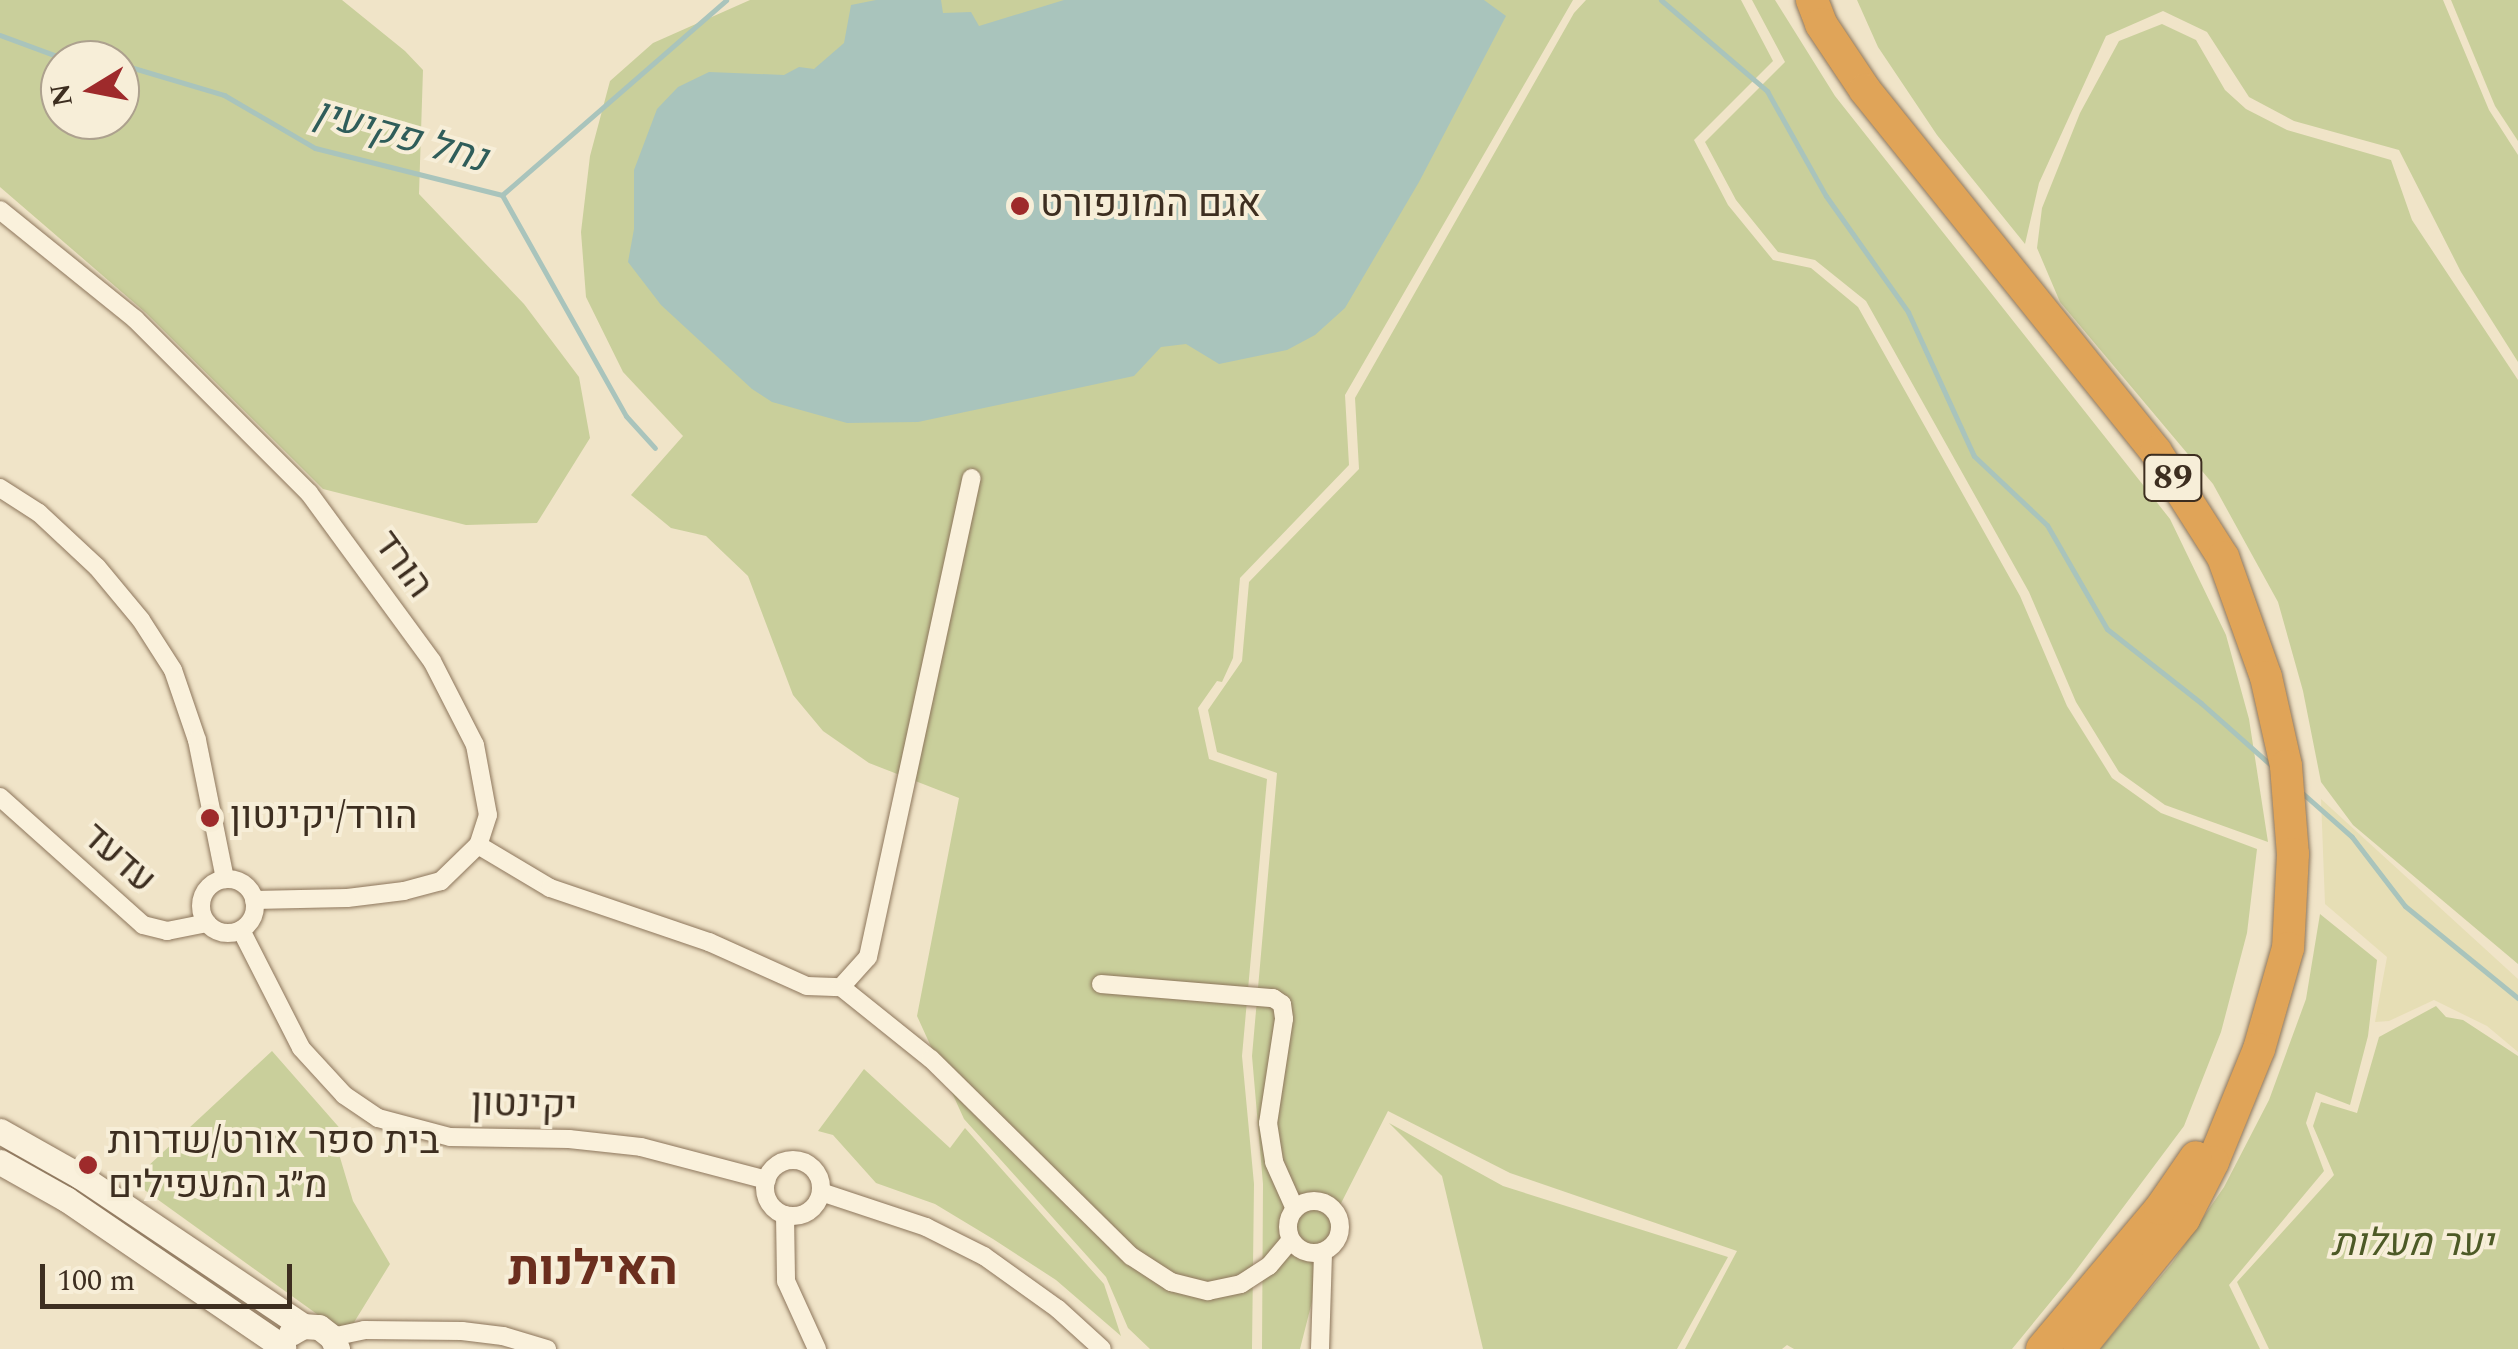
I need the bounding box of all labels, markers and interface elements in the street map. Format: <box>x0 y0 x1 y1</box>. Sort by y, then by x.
north arrow <box>40 40 140 140</box>
text: N <box>39 80 85 110</box>
water label: נחל פקיעין <box>308 89 492 185</box>
place label: אגם המונפורט <box>1040 183 1261 229</box>
marker: אגם המונפורט <box>1009 195 1031 217</box>
road number: 89 <box>2143 448 2203 508</box>
street label: הורד <box>362 522 442 608</box>
place label: הורד/יקינטון <box>230 795 417 841</box>
marker: הורד/יקינטון <box>199 807 221 829</box>
street label: עדעד <box>72 814 164 904</box>
street label: יקינטון <box>470 1081 578 1131</box>
place label: בית ספר אורט/שדרות מ״ג המעפילים <box>108 1120 440 1210</box>
marker: בית ספר אורט/שדרות מ״ג המעפילים <box>77 1154 99 1176</box>
park label: יער מעלות <box>2331 1222 2493 1268</box>
district label: האילנות <box>508 1241 678 1299</box>
scale bar <box>45 1244 298 1306</box>
text: 100 m <box>57 1258 135 1304</box>

